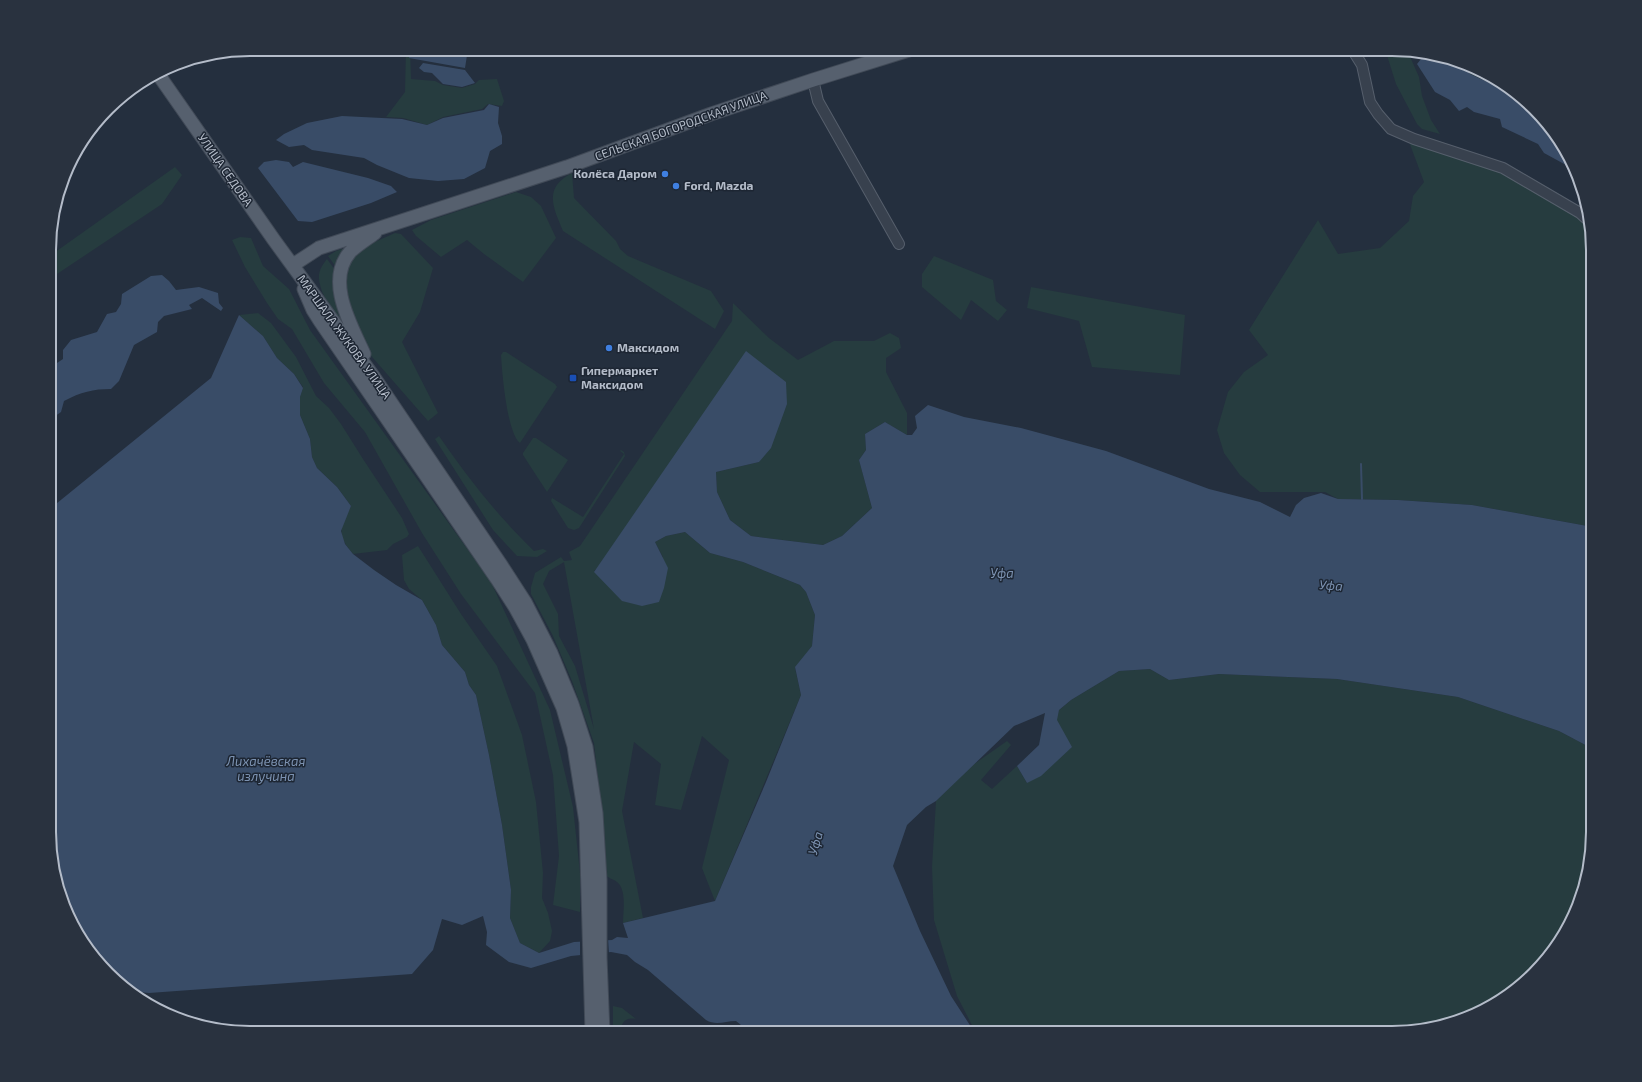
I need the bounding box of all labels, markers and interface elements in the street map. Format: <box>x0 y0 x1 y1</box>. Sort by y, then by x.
street label: СЕЛЬСКАЯ БОГОРОДСКАЯ УЛИЦА <box>593 87 769 163</box>
street label: УЛИЦА СЕДОВА <box>196 130 256 209</box>
place label: Колёса Даром <box>573 166 657 180</box>
marker: Колёса Даром <box>660 169 670 179</box>
place label: Ford, Mazda <box>684 178 754 192</box>
marker: Ford, Mazda <box>671 181 681 191</box>
street label: МАРШАЛА ЖУКОВА УЛИЦА <box>295 272 395 402</box>
place label: Максидом <box>617 340 679 354</box>
marker: Максидом <box>604 343 614 353</box>
place label: Гипермаркет Максидом <box>581 363 658 391</box>
marker: Гипермаркет Максидом <box>568 373 578 383</box>
water label: Уфа <box>990 565 1014 581</box>
water label: Уфа <box>1319 576 1343 594</box>
water label: Лихачёвская излучина <box>226 753 305 784</box>
water label: Уфа <box>804 829 826 857</box>

